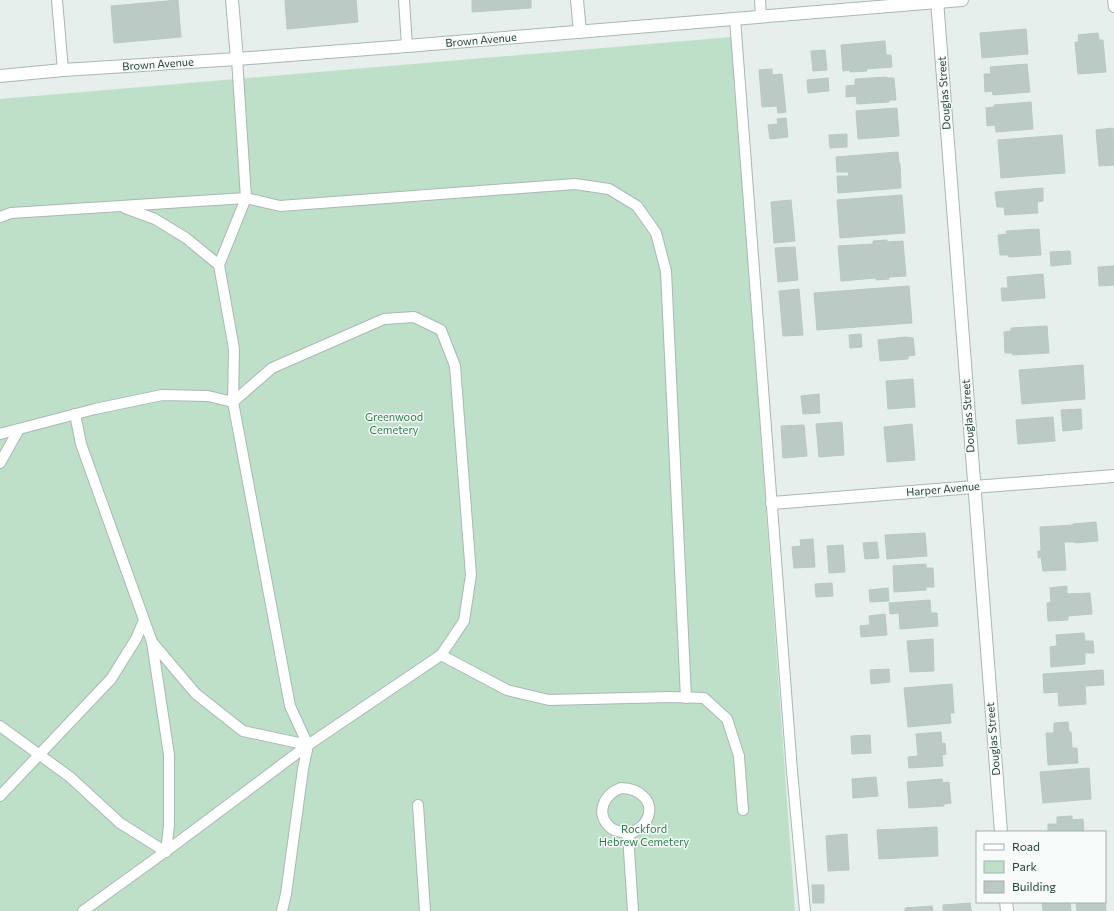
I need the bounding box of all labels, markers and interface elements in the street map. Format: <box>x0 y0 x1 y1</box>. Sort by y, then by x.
street label: Brown Avenue <box>445 30 517 49</box>
street label: Brown Avenue <box>122 55 194 72</box>
street label: Douglas Street <box>934 55 953 130</box>
street label: Douglas Street <box>958 378 977 453</box>
park label: Greenwood Cemetery <box>365 410 423 436</box>
street label: Harper Avenue <box>906 479 981 498</box>
street label: Douglas Street <box>983 701 1002 776</box>
park label: Rockford Hebrew Cemetery <box>599 822 689 848</box>
legend <box>976 831 1106 903</box>
text: Road <box>1012 839 1040 853</box>
text: Park <box>1012 859 1038 873</box>
text: Building <box>1012 879 1056 893</box>

